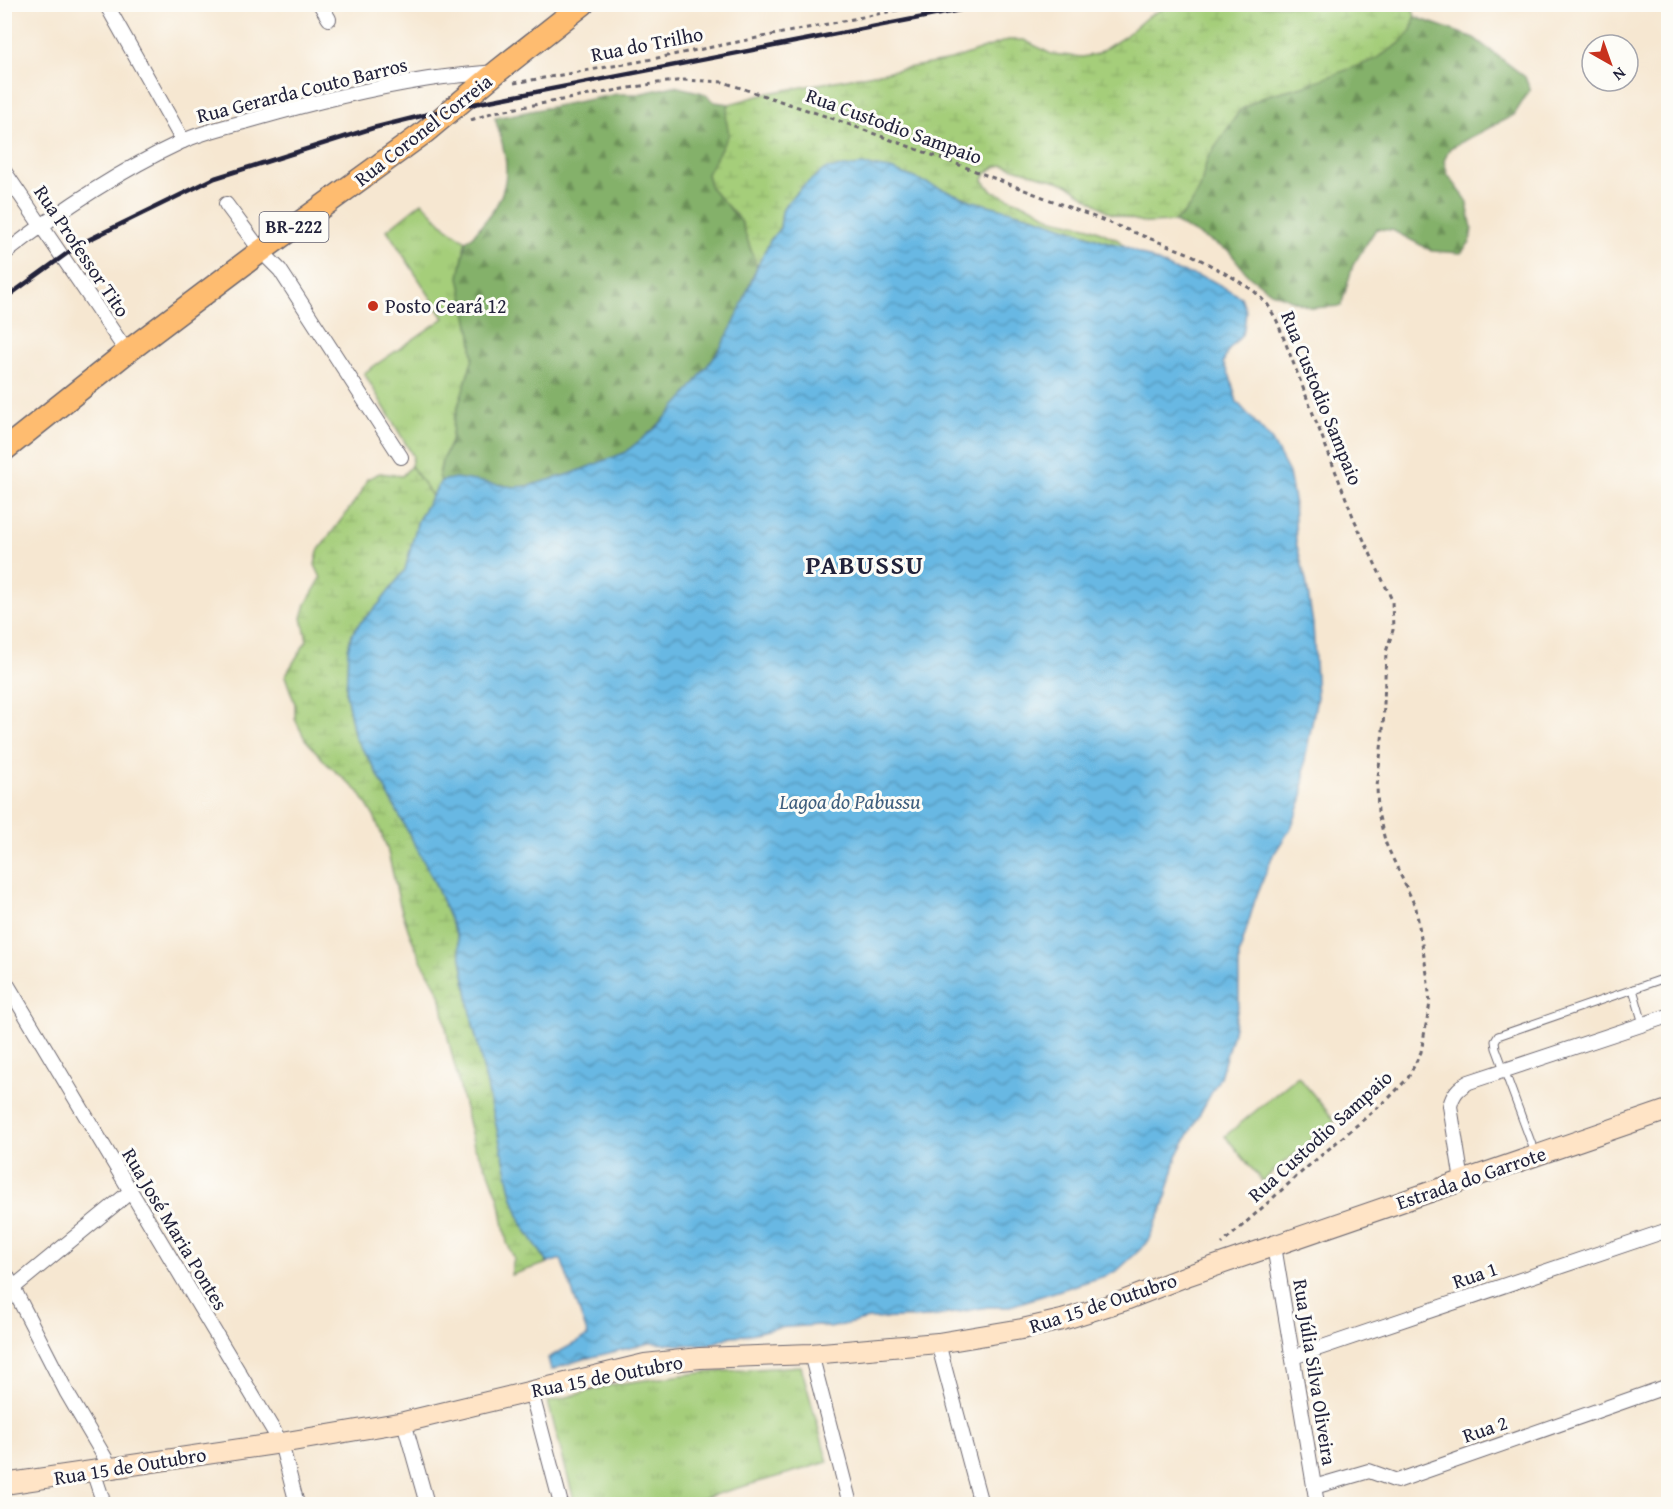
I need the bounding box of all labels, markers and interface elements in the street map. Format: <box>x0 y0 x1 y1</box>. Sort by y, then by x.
street label: Rua do Trilho <box>588 18 705 69</box>
north arrow <box>1580 33 1640 93</box>
street label: Rua Gerarda Couto Barros <box>194 49 410 130</box>
text: N <box>1608 62 1631 87</box>
street label: Rua Coronel Correia <box>348 66 498 193</box>
street label: Rua Custodio Sampaio <box>802 80 986 171</box>
street label: Rua Professor Tito <box>27 179 137 323</box>
road number: BR-222 <box>260 212 328 242</box>
place label: Posto Ceará 12 <box>385 291 507 320</box>
marker: Posto Ceará 12 <box>366 299 380 313</box>
street label: Rua Custodio Sampaio <box>1274 306 1371 489</box>
district label: PABUSSU <box>805 545 925 584</box>
water label: Lagoa do Pabussu <box>778 786 921 817</box>
street label: Rua Custodio Sampaio <box>1241 1063 1398 1209</box>
street label: Estrada do Garrote <box>1392 1138 1550 1217</box>
street label: Rua José Maria Pontes <box>115 1142 235 1315</box>
street label: Rua 1 <box>1448 1253 1501 1296</box>
street label: Rua 15 de Outubro <box>1025 1265 1180 1340</box>
street label: Rua Júlia Silva Oliveira <box>1286 1277 1345 1468</box>
street label: Rua 15 de Outubro <box>529 1347 685 1404</box>
street label: Rua 2 <box>1458 1407 1511 1450</box>
street label: Rua 15 de Outubro <box>52 1439 208 1492</box>

